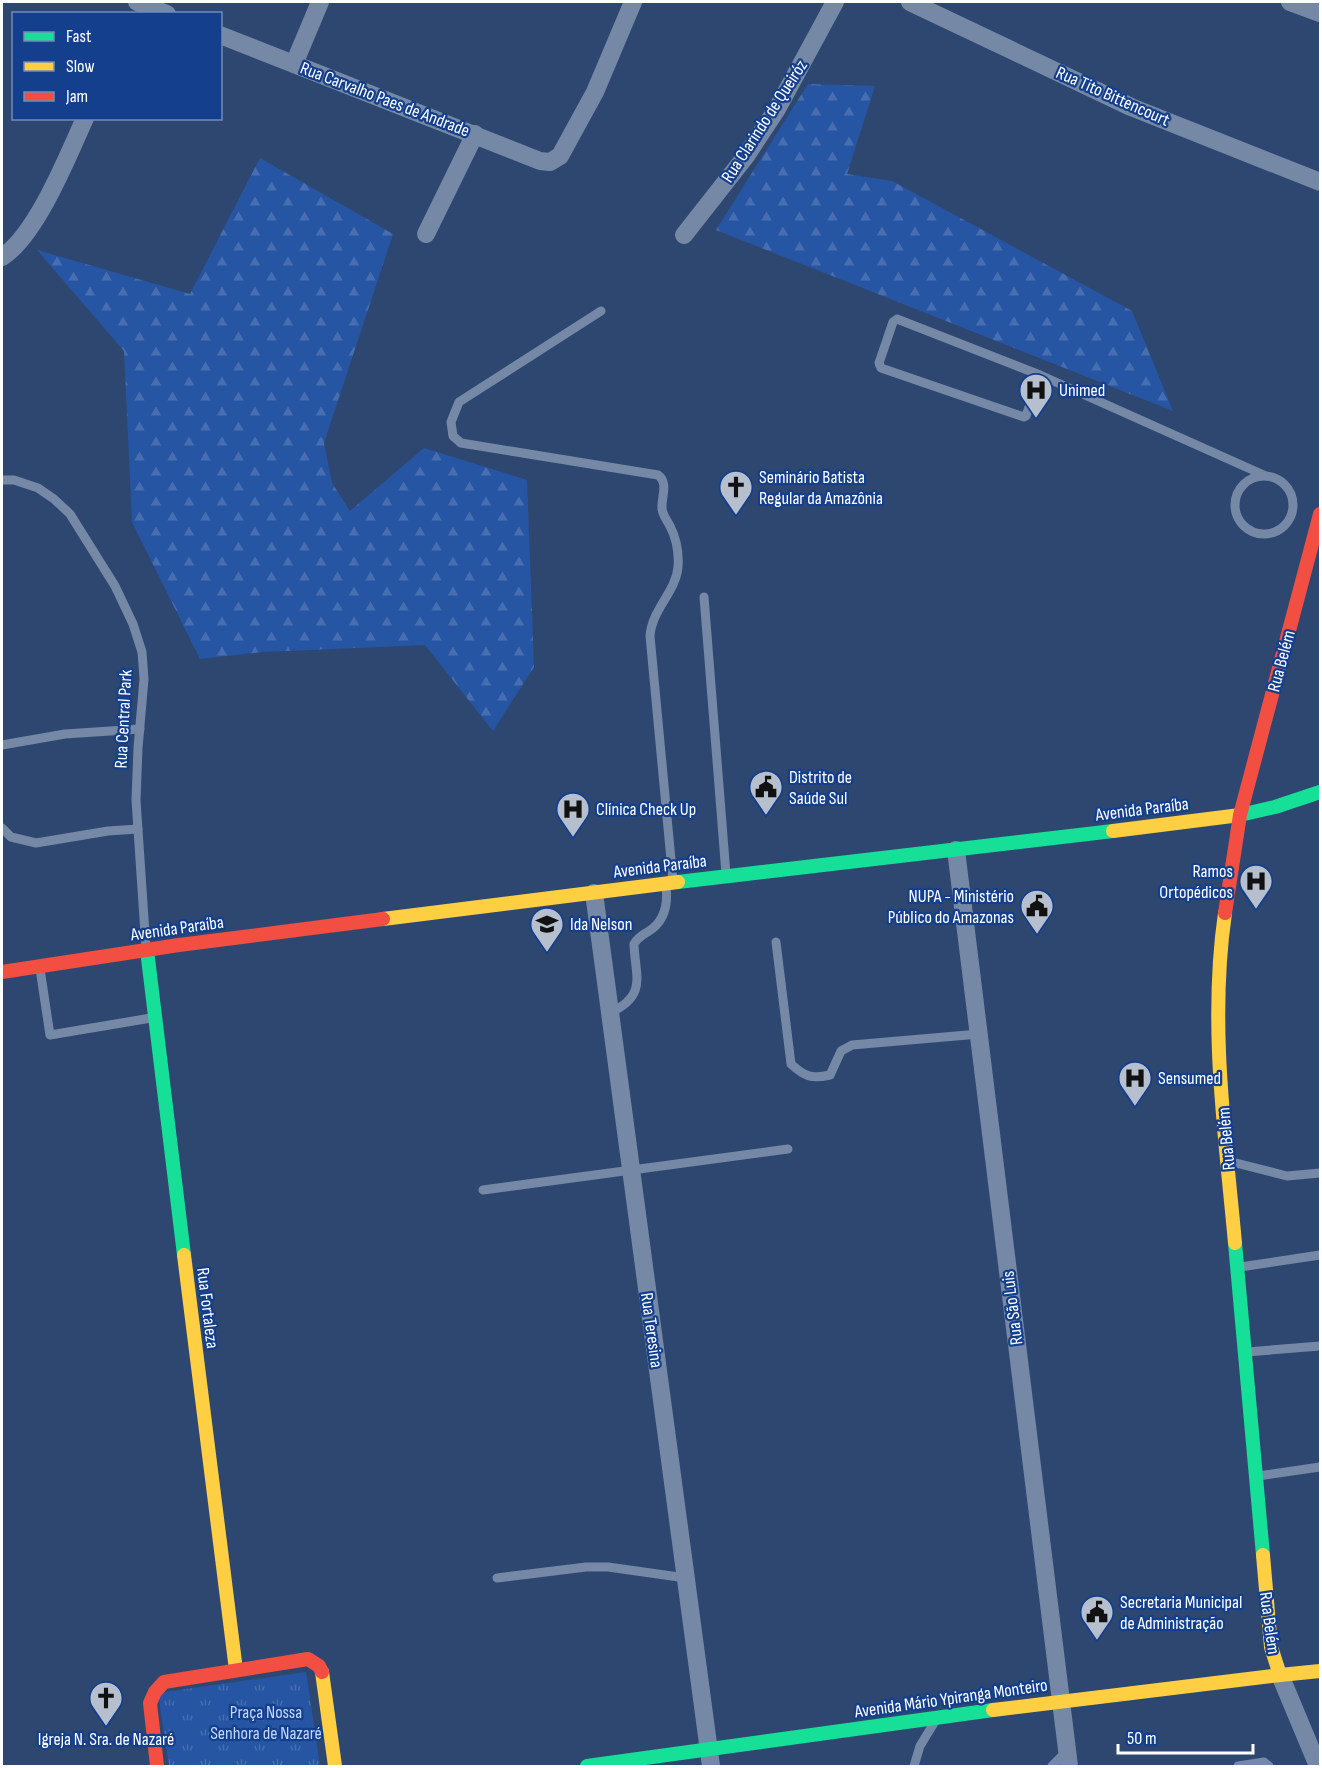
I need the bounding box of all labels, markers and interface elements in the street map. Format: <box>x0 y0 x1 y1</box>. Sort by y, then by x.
legend <box>12 12 222 120</box>
text: Fast <box>66 26 92 47</box>
text: Slow <box>66 56 95 77</box>
street label: Rua Clarindo de Queiróz <box>717 56 812 187</box>
street label: Rua Carvalho Paes de Andrade <box>297 57 472 141</box>
street label: Rua Tito Bittencourt <box>1053 62 1173 131</box>
text: Jam <box>65 86 88 107</box>
hospital icon: Unimed <box>1018 372 1054 419</box>
place label: Unimed <box>1059 380 1105 401</box>
place label: Seminário Batista Regular da Amazônia <box>759 467 883 509</box>
church icon: Seminário Batista Regular da Amazônia <box>718 469 754 516</box>
street label: Rua Belém <box>1263 628 1300 694</box>
street label: Rua Central Park <box>110 669 137 769</box>
place label: Distrito de Saúde Sul <box>789 767 852 809</box>
public building icon: Distrito de Saúde Sul <box>748 769 784 816</box>
hospital icon: Clínica Check Up <box>555 791 591 838</box>
street label: Avenida Paraíba <box>1093 793 1190 826</box>
place label: Clínica Check Up <box>596 799 696 820</box>
street label: Avenida Paraíba <box>611 850 708 883</box>
place label: Ramos Ortopédicos <box>1159 861 1233 903</box>
hospital icon: Ramos Ortopédicos <box>1238 863 1274 910</box>
place label: NUPA - Ministério Público do Amazonas <box>888 886 1014 928</box>
public building icon: NUPA - Ministério Público do Amazonas <box>1019 888 1055 935</box>
school or university icon: Ida Nelson <box>529 906 565 953</box>
street label: Avenida Paraíba <box>128 912 225 946</box>
place label: Ida Nelson <box>570 914 632 935</box>
hospital icon: Sensumed <box>1117 1060 1153 1107</box>
place label: Sensumed <box>1158 1068 1221 1089</box>
street label: Rua Belém <box>1213 1107 1240 1171</box>
street label: Rua Fortaleza <box>192 1266 223 1350</box>
street label: Rua São Luis <box>998 1270 1027 1346</box>
street label: Rua Teresina <box>636 1291 667 1369</box>
street label: Rua Belém <box>1255 1590 1284 1656</box>
place label: Secretaria Municipal de Administração <box>1120 1592 1242 1634</box>
public building icon: Secretaria Municipal de Administração <box>1079 1594 1115 1641</box>
street label: Avenida Mário Ypiranga Monteiro <box>852 1675 1049 1723</box>
church icon: Igreja N. Sra. de Nazaré <box>88 1680 124 1727</box>
park label: Praça Nossa Senhora de Nazaré <box>210 1702 322 1744</box>
scale bar <box>1118 1717 1253 1755</box>
text: 50 m <box>1127 1728 1157 1749</box>
place label: Igreja N. Sra. de Nazaré <box>38 1729 174 1750</box>

